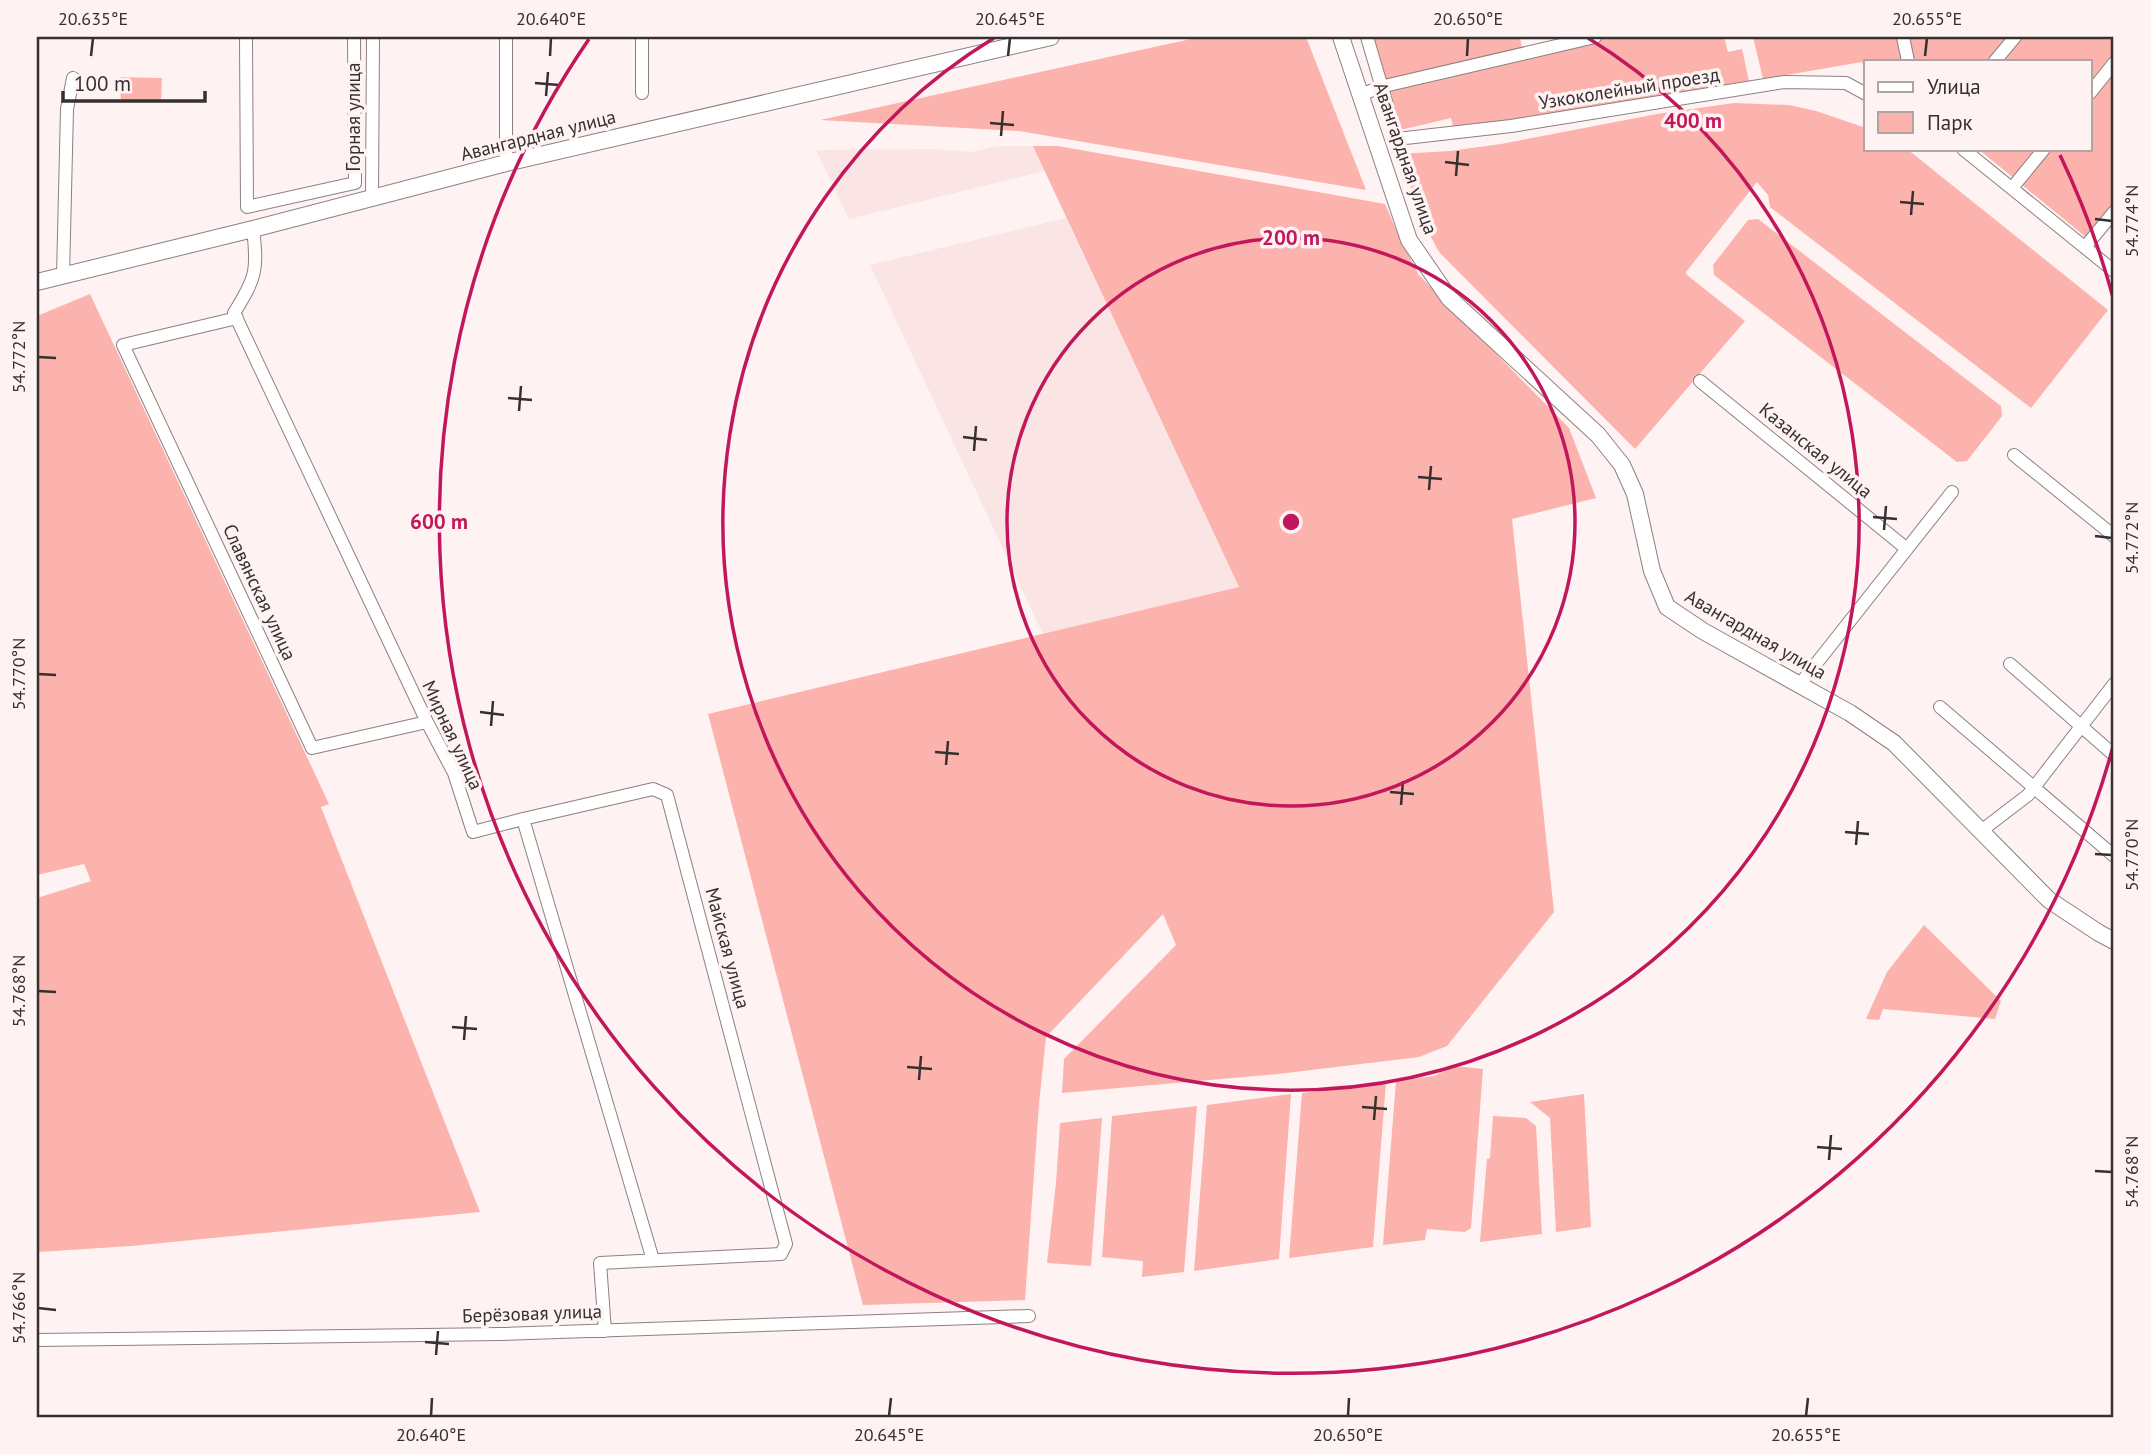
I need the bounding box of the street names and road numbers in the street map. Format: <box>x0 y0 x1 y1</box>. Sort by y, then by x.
street label: Узкоколейный проезд <box>1537 62 1721 114</box>
street label: Горная улица <box>341 63 365 171</box>
street label: Авангардная улица <box>1369 79 1443 237</box>
street label: Авангардная улица <box>458 104 618 166</box>
street label: Казанская улица <box>1755 397 1877 503</box>
street label: Славянская улица <box>218 520 302 664</box>
street label: Авангардная улица <box>1681 584 1831 684</box>
street label: Мирная улица <box>417 677 489 793</box>
street label: Майская улица <box>700 885 756 1011</box>
street label: Берёзовая улица <box>462 1299 602 1327</box>

